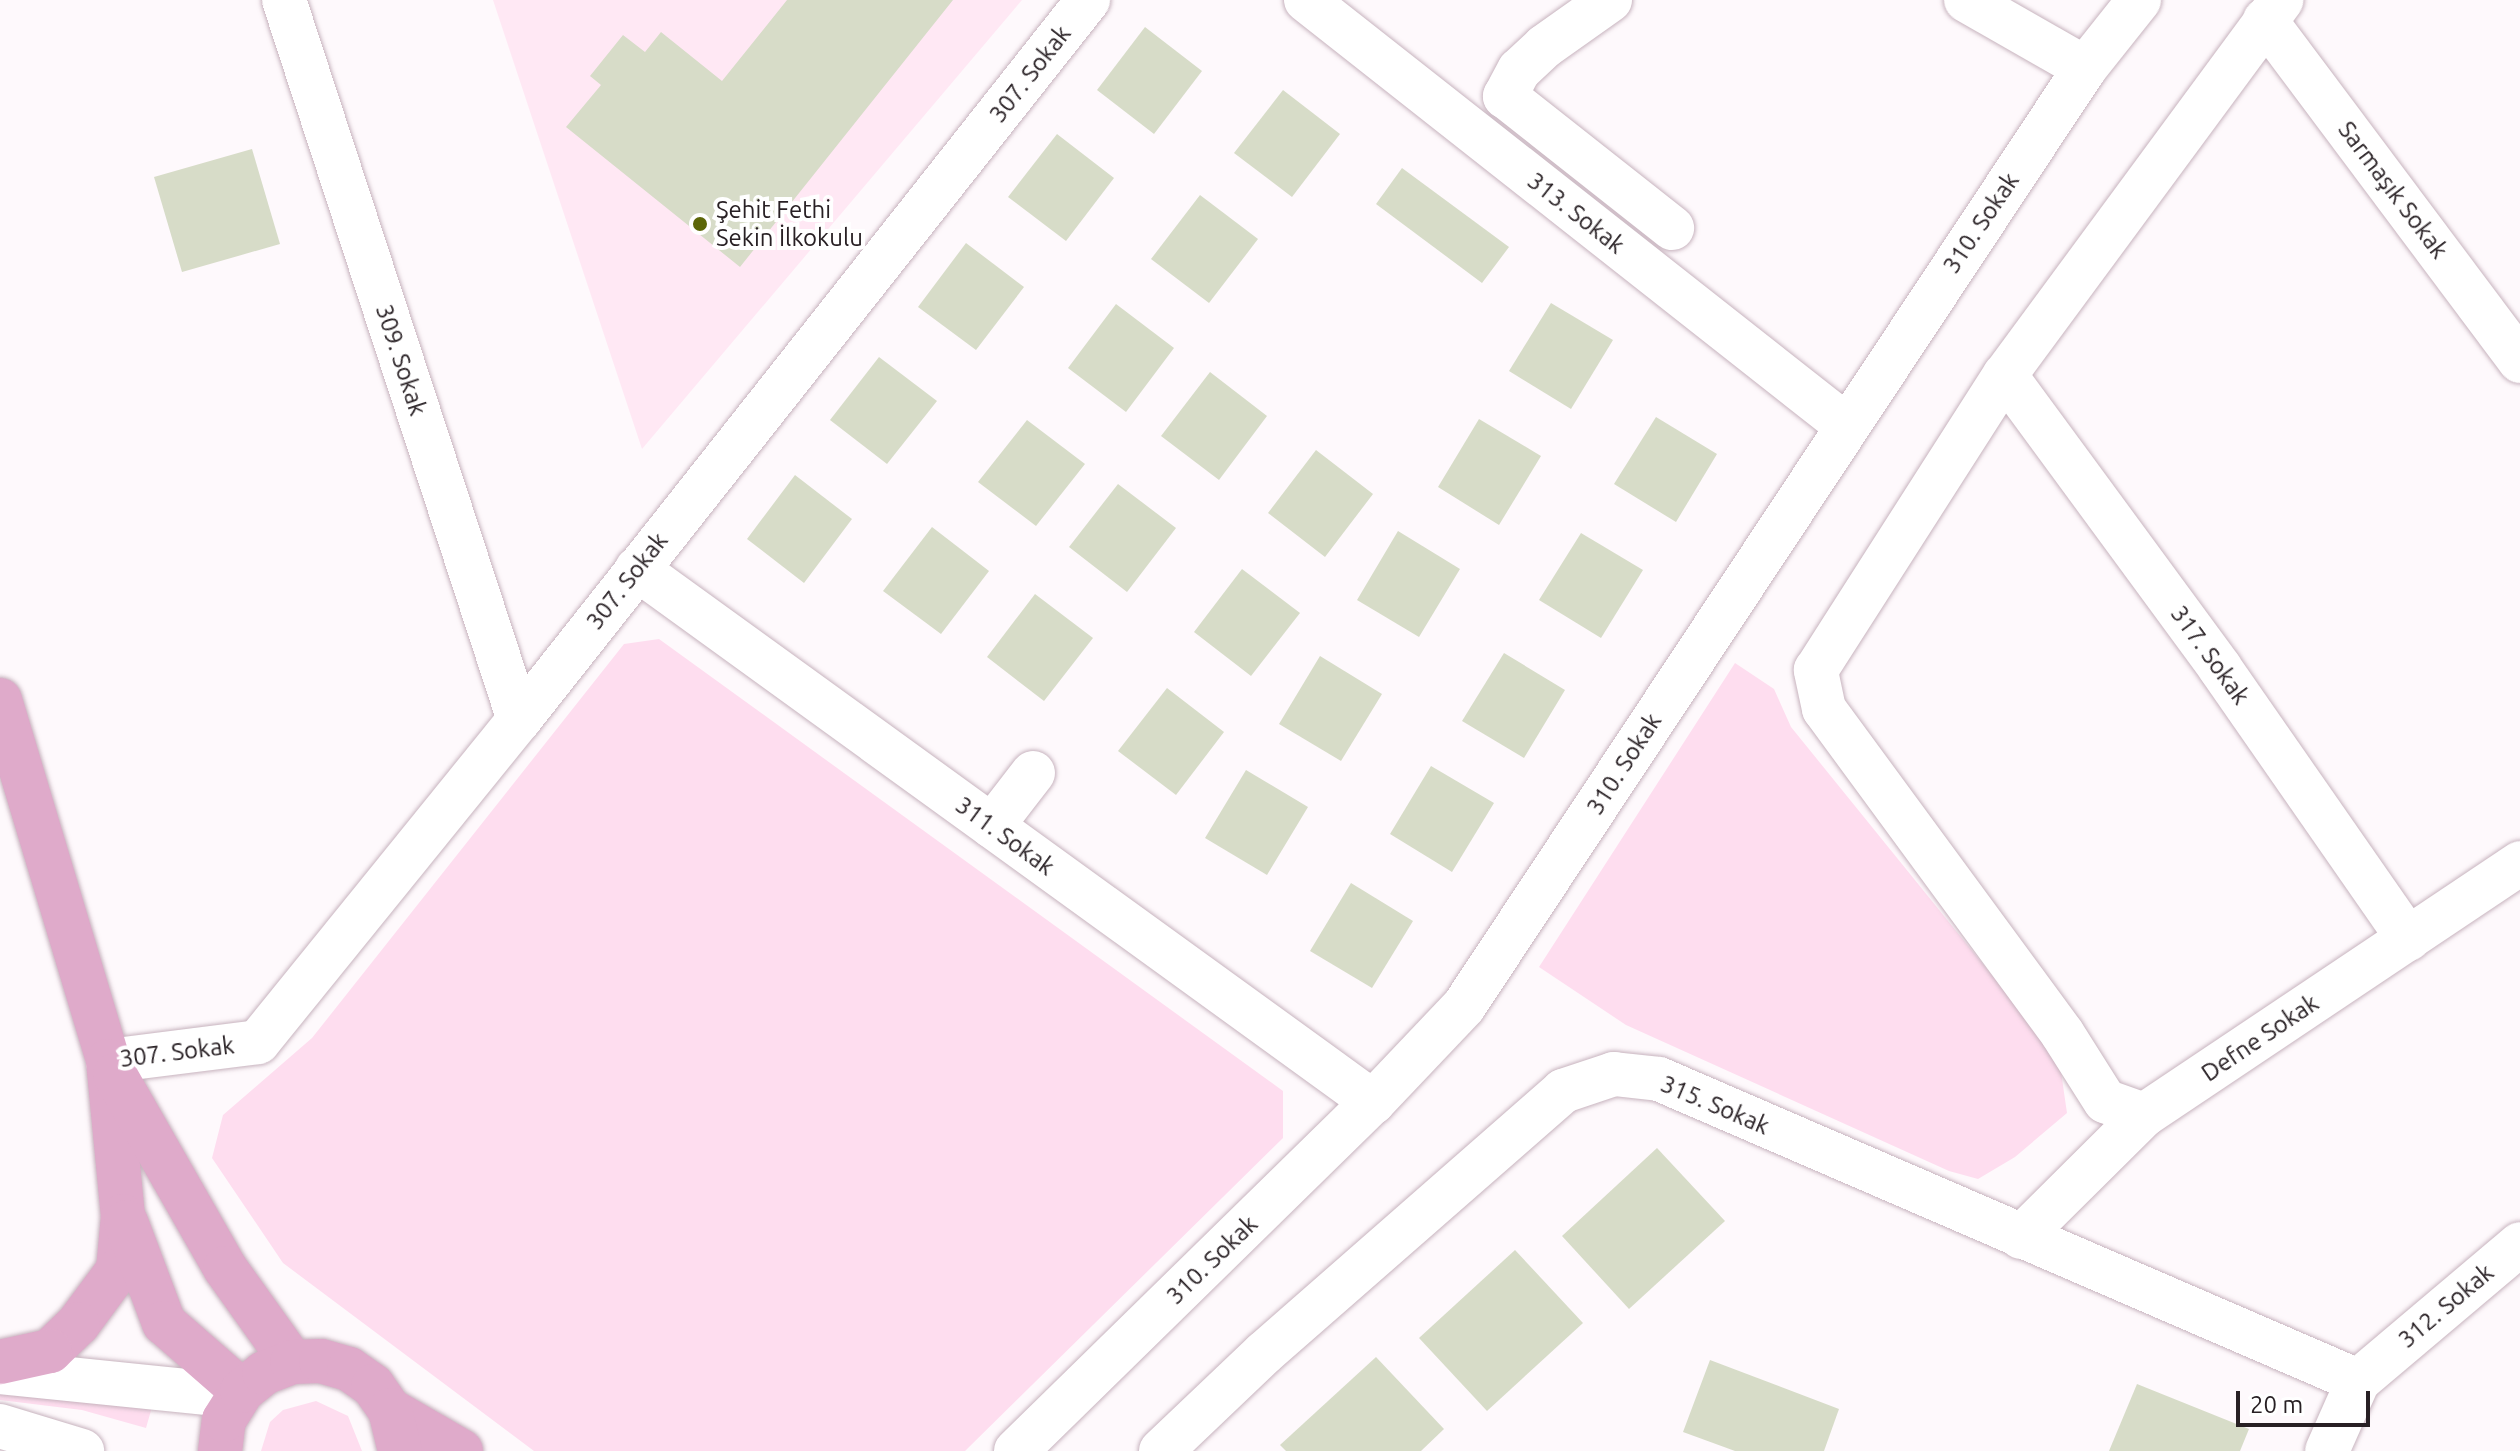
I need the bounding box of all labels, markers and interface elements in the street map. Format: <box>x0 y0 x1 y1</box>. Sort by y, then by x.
street label: 307. Sokak <box>983 20 1077 128</box>
street label: Sarmaşık Sokak <box>2332 116 2454 264</box>
street label: 313. Sokak <box>1522 166 1630 260</box>
street label: 310. Sokak <box>1937 167 2025 279</box>
place label: Şehit Fethi Sekin İlkokulu <box>716 196 863 252</box>
marker: Şehit Fethi Sekin İlkokulu <box>691 215 709 233</box>
street label: 309. Sokak <box>370 301 432 419</box>
street label: 307. Sokak <box>580 527 674 635</box>
street label: 317. Sokak <box>2165 600 2255 710</box>
street label: 310. Sokak <box>1581 708 1667 820</box>
street label: 311. Sokak <box>950 791 1060 881</box>
street label: Defne Sokak <box>2196 988 2324 1088</box>
street label: 307. Sokak <box>118 1031 236 1073</box>
street label: 315. Sokak <box>1656 1069 1774 1141</box>
street label: 310. Sokak <box>1161 1210 1263 1310</box>
street label: 312. Sokak <box>2393 1258 2499 1354</box>
scale bar <box>2240 1375 2374 1425</box>
text: 20 m <box>2250 1391 2303 1418</box>

